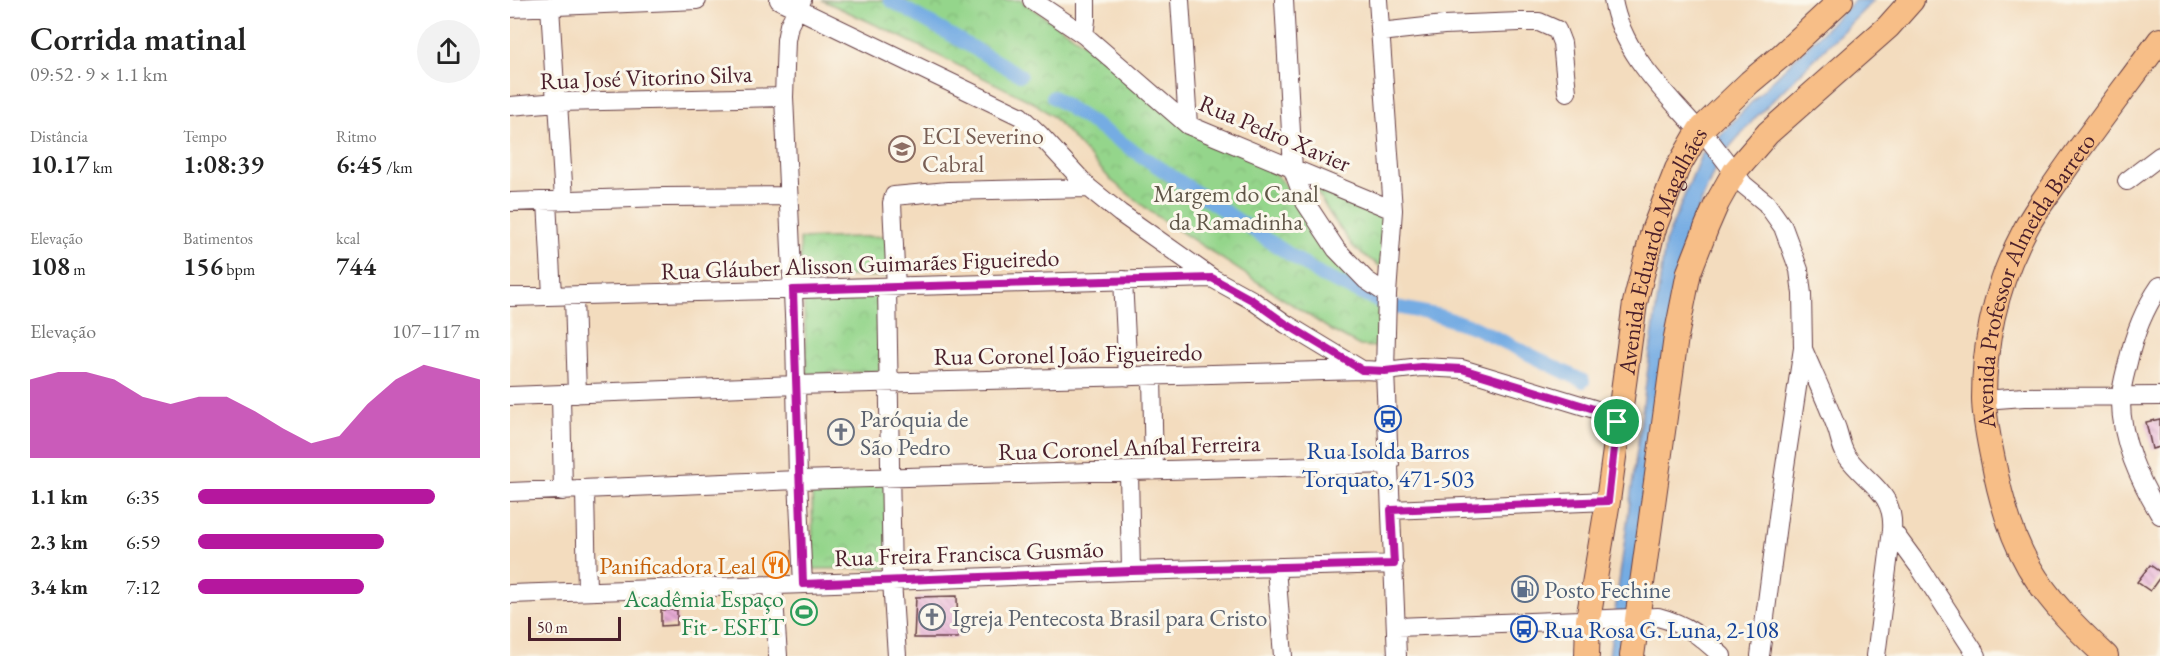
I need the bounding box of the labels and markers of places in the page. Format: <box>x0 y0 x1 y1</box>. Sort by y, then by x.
place label: ECI Severino Cabral <box>922 120 1044 179</box>
school or university icon: ECI Severino Cabral <box>887 134 917 164</box>
pin <box>1591 396 1642 447</box>
place label: Paróquia de São Pedro <box>860 403 968 462</box>
bus stop icon: Rua Isolda Barros Torquato, 471-503 <box>1373 404 1403 434</box>
church icon: Paróquia de São Pedro <box>826 417 856 447</box>
place label: Rua Isolda Barros Torquato, 471-503 <box>1301 435 1475 494</box>
place label: Panificadora Leal <box>599 550 756 581</box>
restaurant icon: Panificadora Leal <box>761 550 791 580</box>
fuel station icon: Posto Fechine <box>1510 574 1540 604</box>
place label: Posto Fechine <box>1544 574 1671 605</box>
place label: Acadêmia Espaço Fit - ESFIT <box>623 583 785 642</box>
sports icon: Acadêmia Espaço Fit - ESFIT <box>789 597 819 627</box>
church icon: Igreja Pentecosta Brasil para Cristo <box>917 602 947 632</box>
place label: Igreja Pentecosta Brasil para Cristo <box>952 602 1267 633</box>
bus stop icon: Rua Rosa G. Luna, 2-108 <box>1509 614 1539 644</box>
place label: Rua Rosa G. Luna, 2-108 <box>1544 614 1779 645</box>

